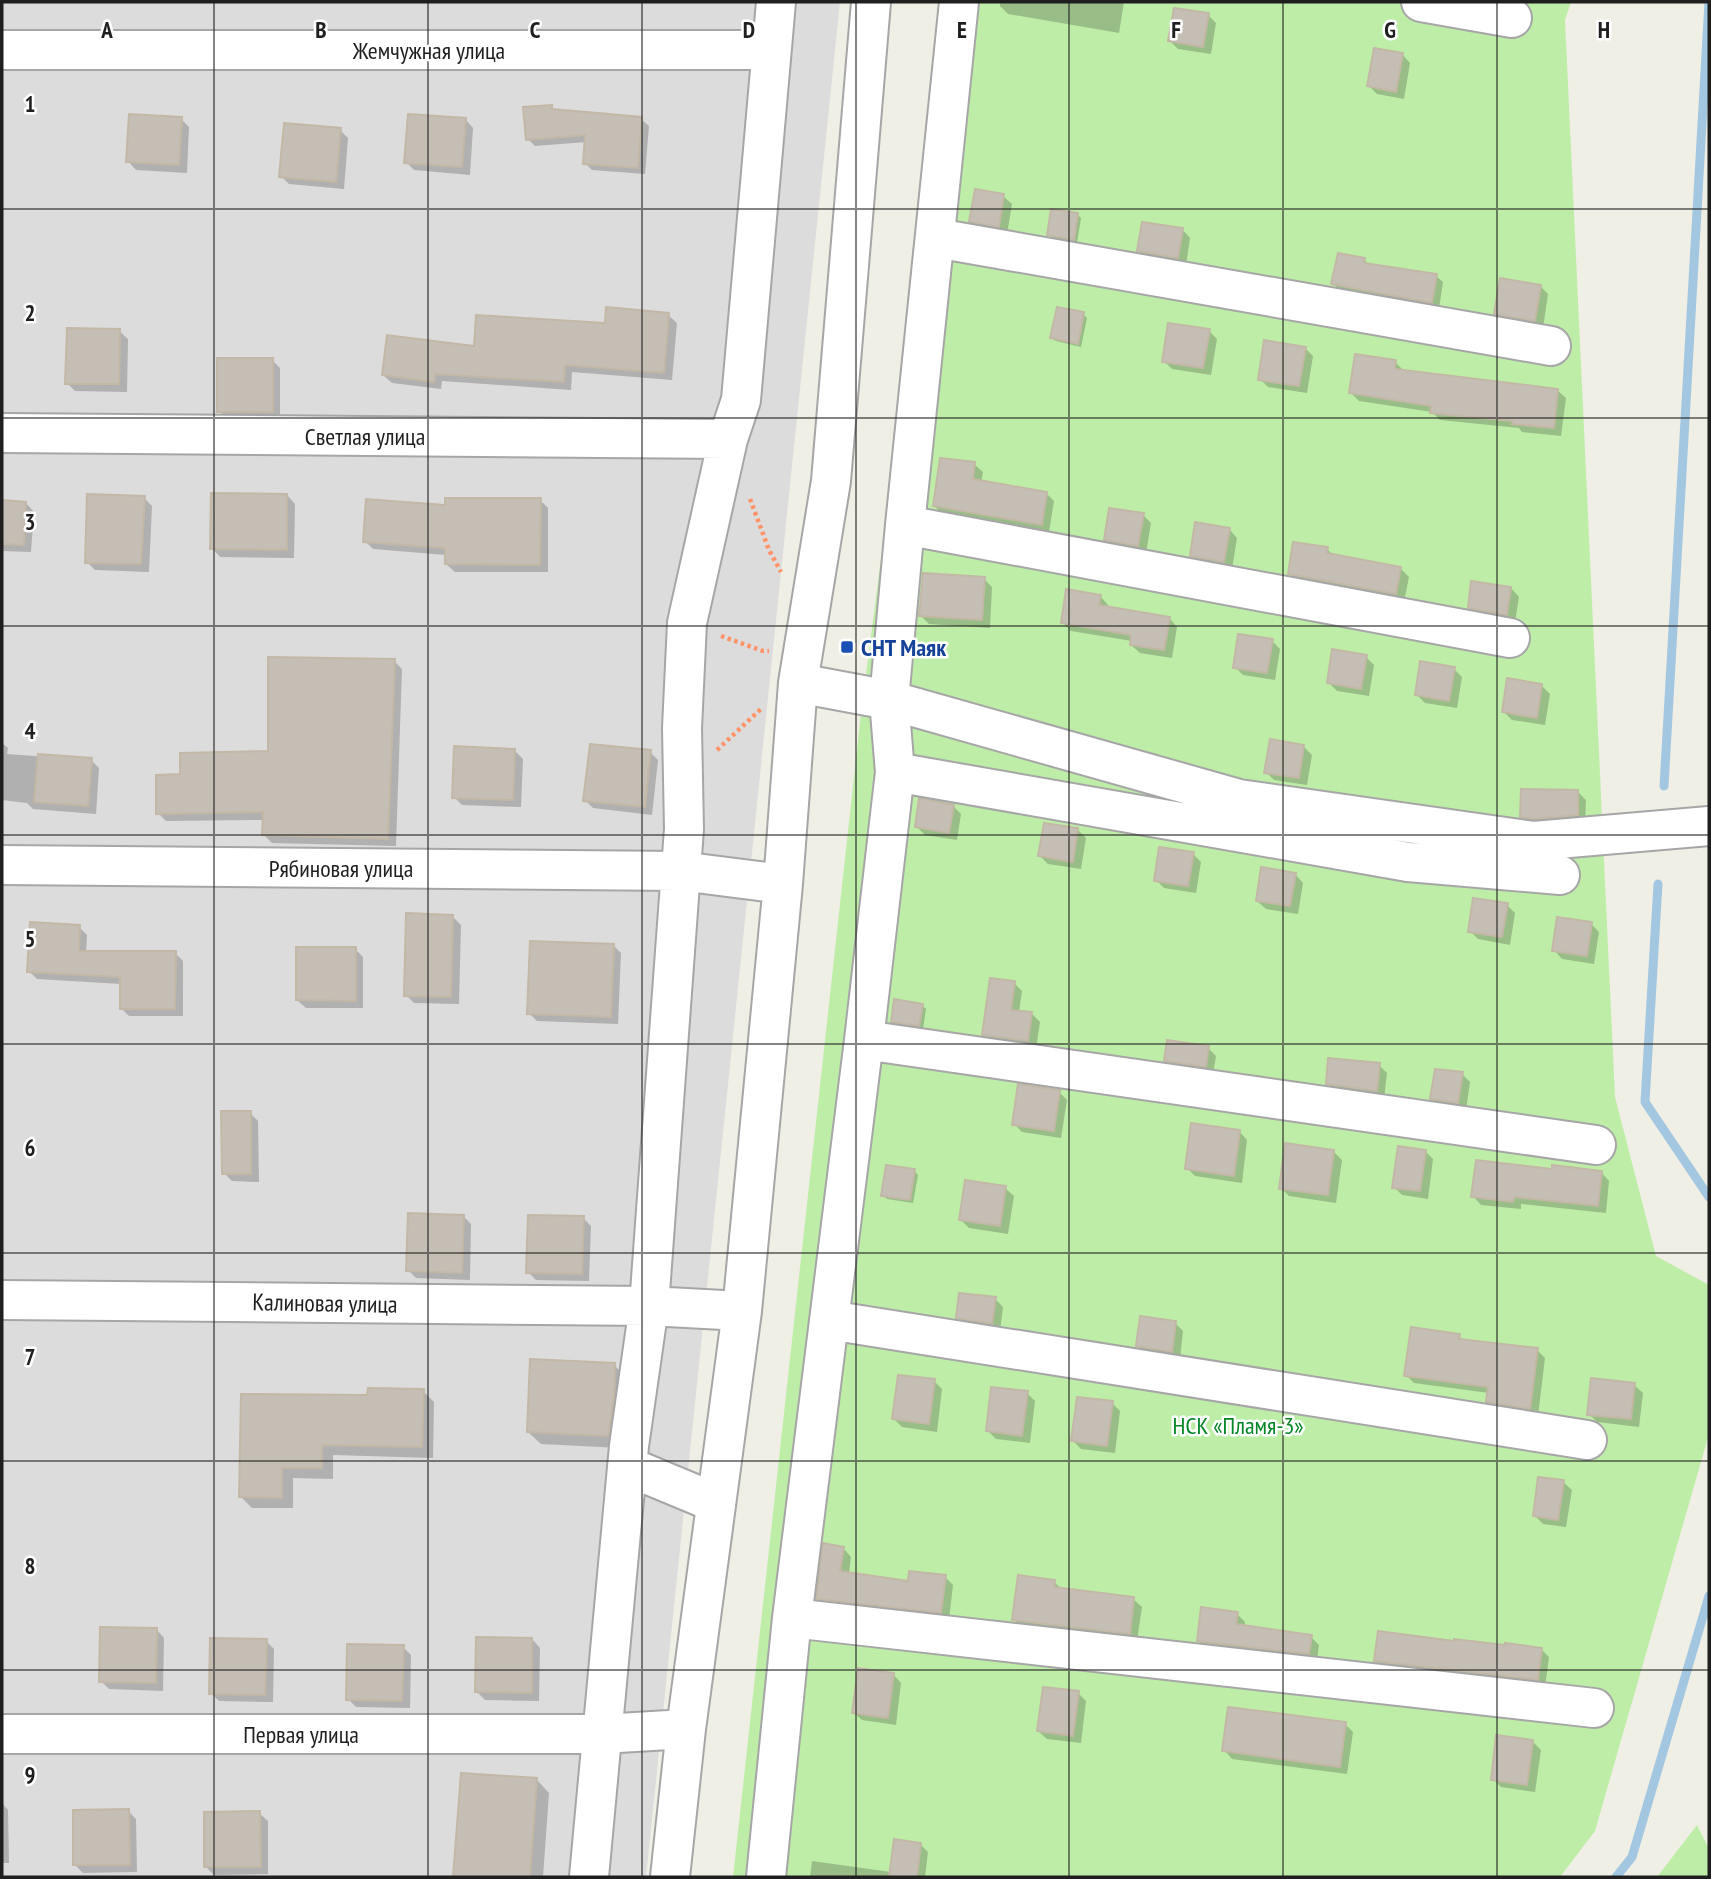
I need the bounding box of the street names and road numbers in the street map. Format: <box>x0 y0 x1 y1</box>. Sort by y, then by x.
street label: Жемчужная улица <box>352 35 505 66</box>
street label: Светлая улица <box>305 421 425 452</box>
street label: Рябиновая улица <box>269 853 413 884</box>
street label: Калиновая улица <box>252 1286 398 1320</box>
street label: Первая улица <box>243 1719 359 1750</box>

